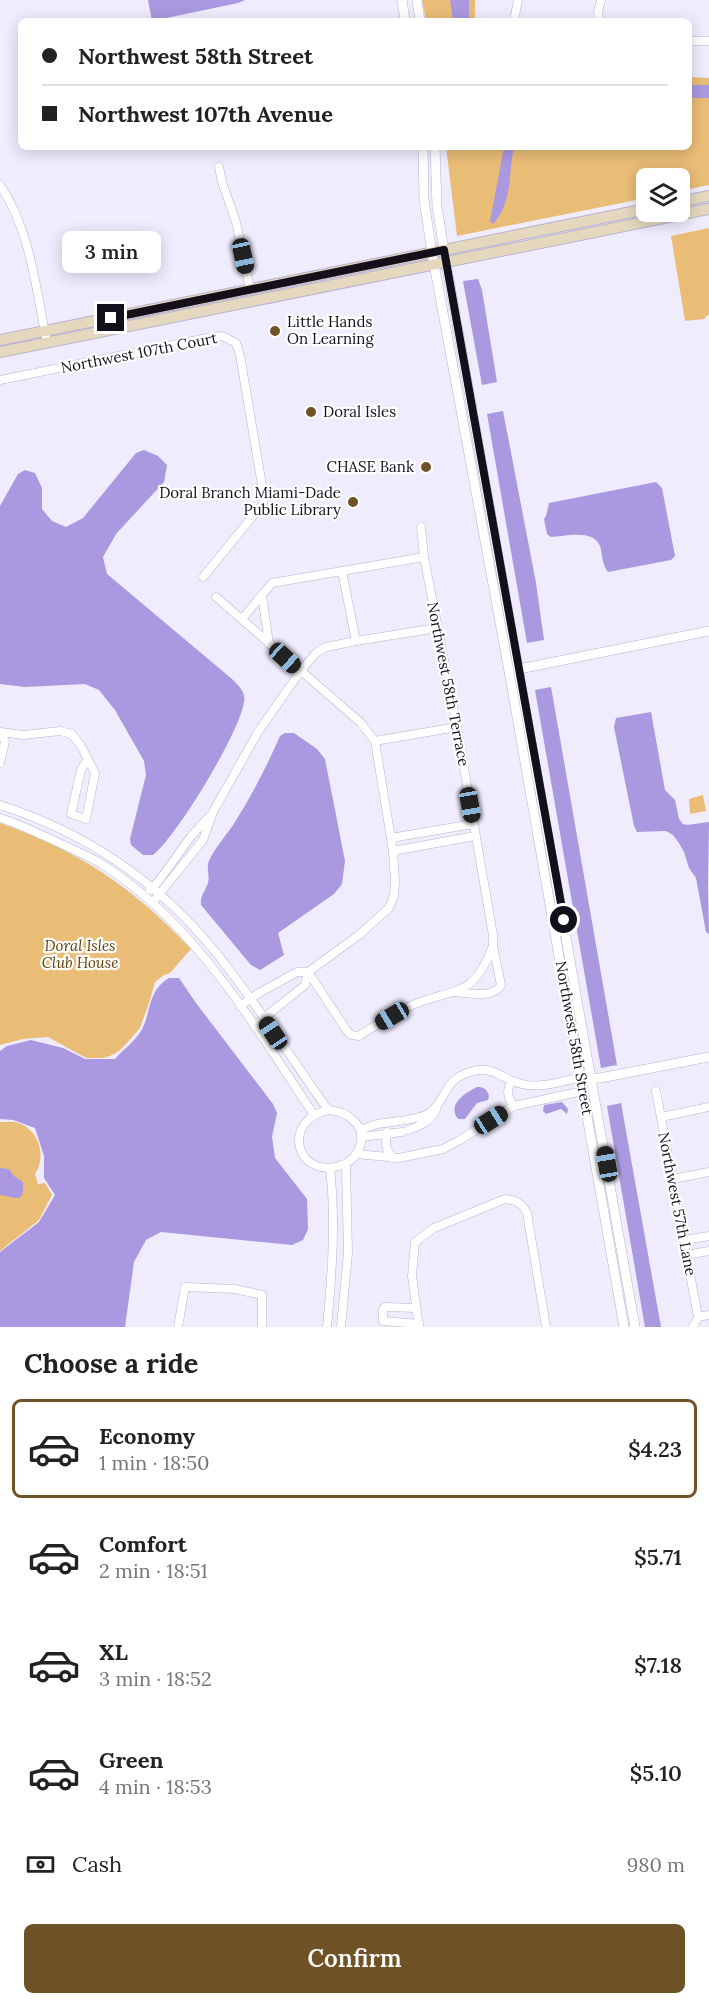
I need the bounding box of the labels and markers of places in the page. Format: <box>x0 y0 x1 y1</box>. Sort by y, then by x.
place label: Little Hands On Learning <box>287 312 374 348</box>
marker: Little Hands On Learning <box>268 324 282 338</box>
place label: Doral Isles <box>323 402 396 421</box>
marker: Doral Isles <box>304 405 318 419</box>
place label: CHASE Bank <box>326 457 414 476</box>
marker: CHASE Bank <box>419 460 433 474</box>
place label: Doral Branch Miami-Dade Public Library <box>159 483 341 519</box>
marker: Doral Branch Miami-Dade Public Library <box>346 495 360 509</box>

